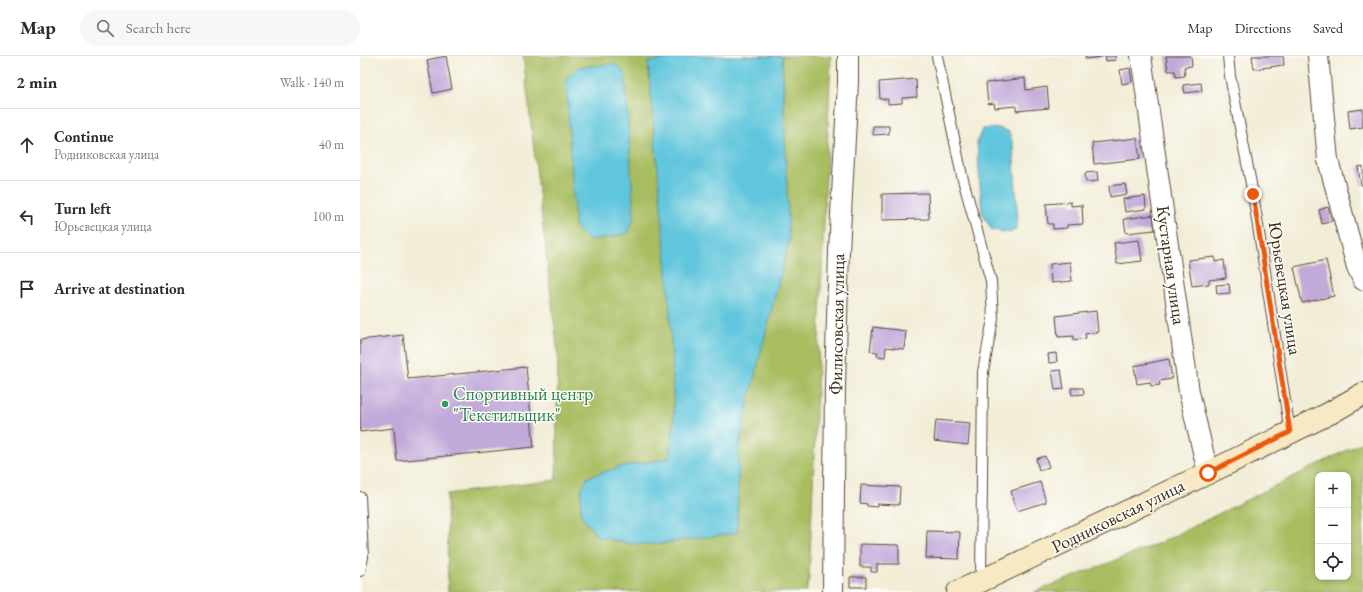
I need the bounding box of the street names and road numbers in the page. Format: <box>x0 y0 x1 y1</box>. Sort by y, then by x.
street label: Кустарная улица <box>1152 204 1191 327</box>
street label: Юрьевецкая улица <box>1264 219 1308 357</box>
street label: Филисовская улица <box>824 252 849 395</box>
street label: Родниковская улица <box>1047 473 1189 558</box>

